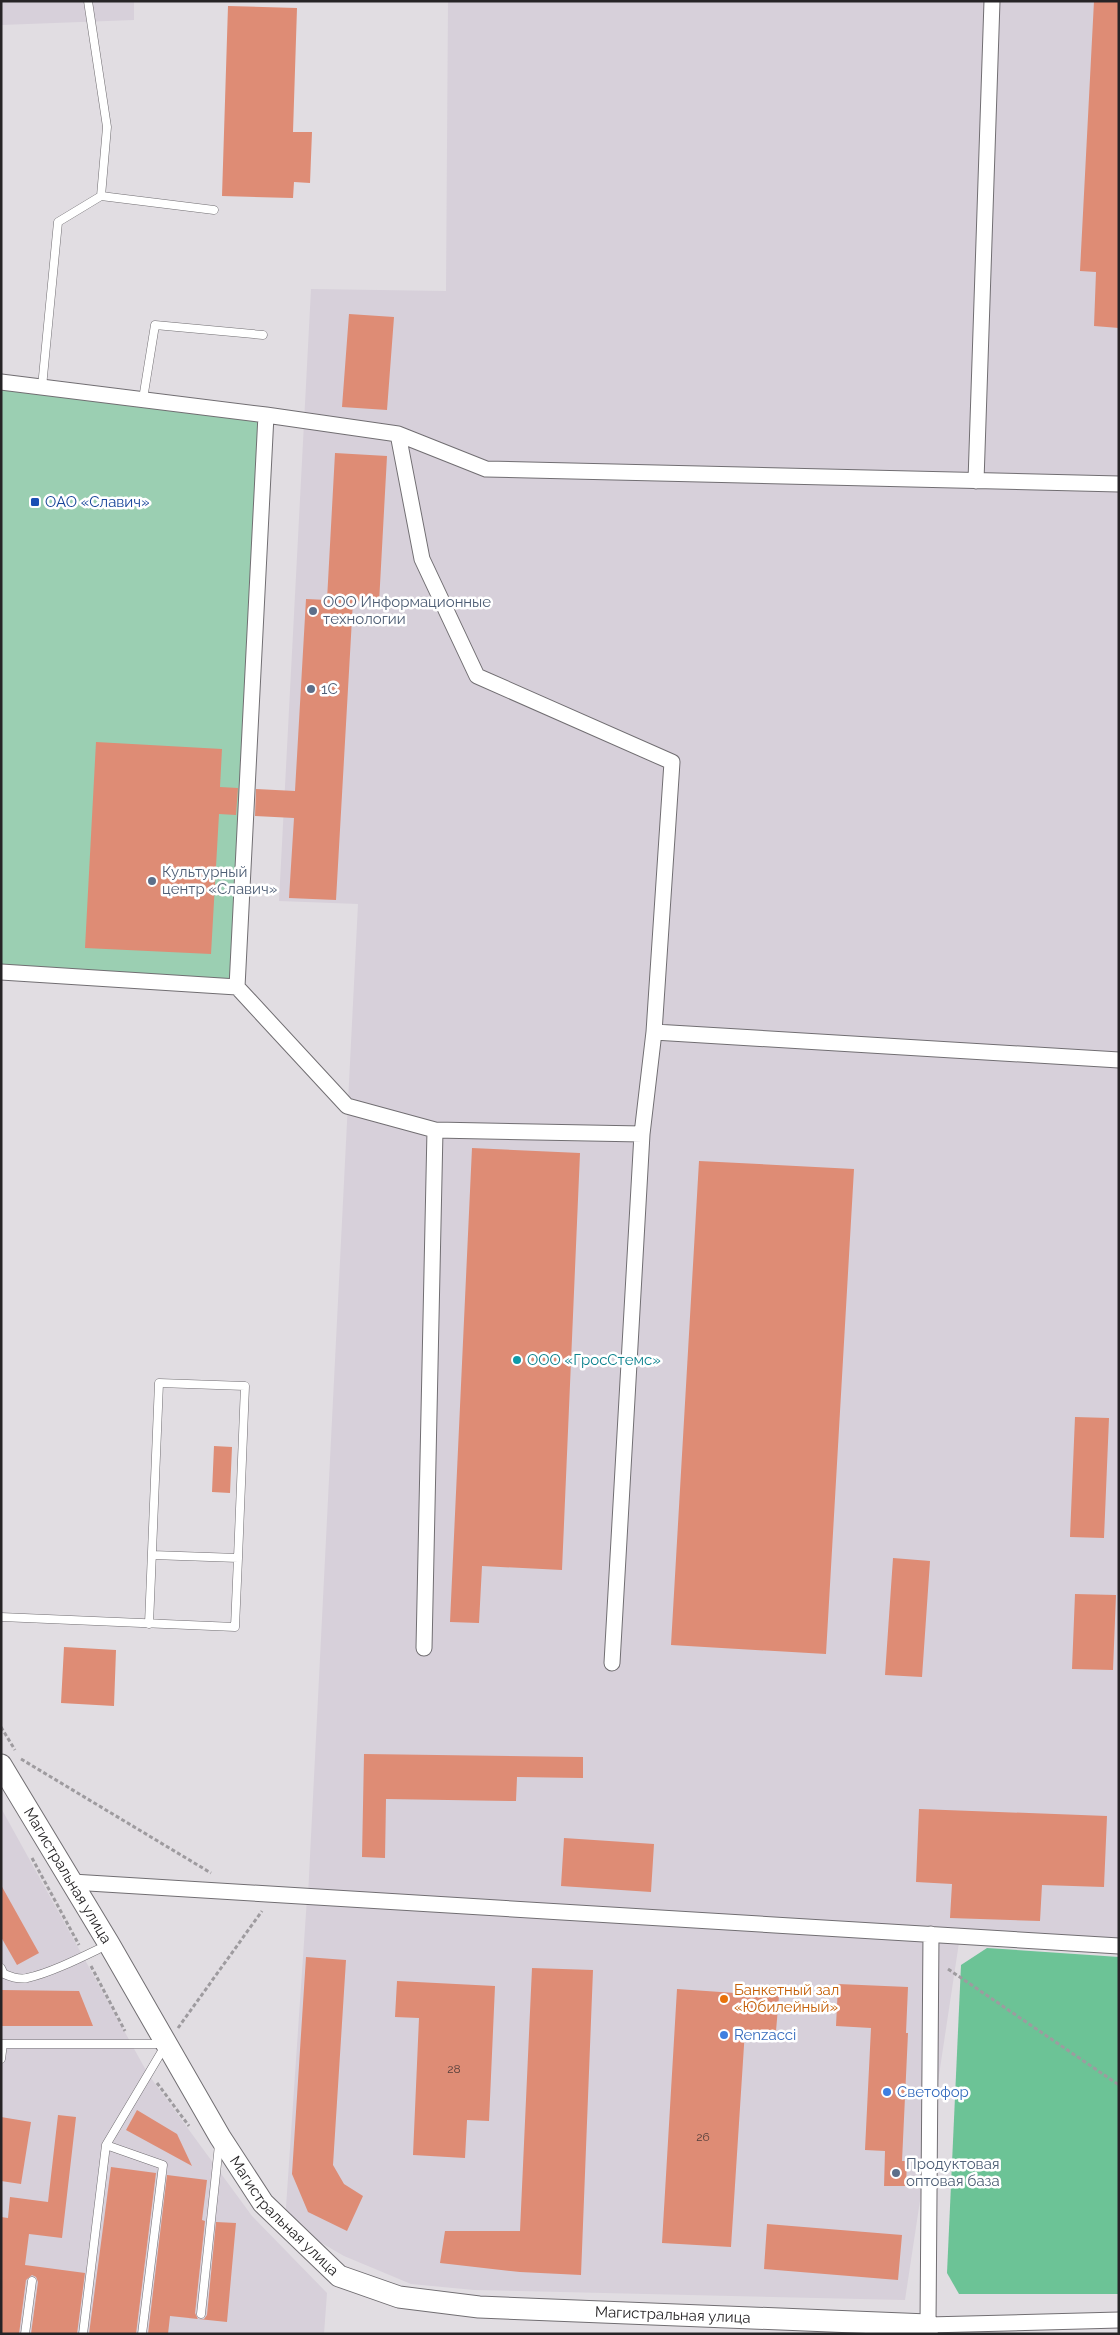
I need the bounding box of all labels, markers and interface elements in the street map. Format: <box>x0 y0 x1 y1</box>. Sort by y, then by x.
place label: ОАО «Славич» <box>45 493 150 511</box>
marker: ОАО «Славич» <box>29 496 41 508</box>
place label: ООО Информационные технологии <box>323 593 491 628</box>
marker: ООО Информационные технологии <box>307 605 319 617</box>
place label: 1С <box>321 680 338 698</box>
marker: 1С <box>305 683 317 695</box>
place label: Культурный центр «Славич» <box>162 863 277 898</box>
marker: Культурный центр «Славич» <box>146 875 158 887</box>
place label: ООО «ГросСтемс» <box>527 1351 661 1369</box>
marker: ООО «ГросСтемс» <box>511 1354 523 1366</box>
street label: Магистральная улица <box>20 1804 116 1947</box>
place label: Банкетный зал «Юбилейный» <box>734 1981 839 2016</box>
marker: Банкетный зал «Юбилейный» <box>718 1993 730 2005</box>
place label: Renzacci <box>734 2026 796 2044</box>
marker: Renzacci <box>718 2029 730 2041</box>
house number: 28 <box>447 2062 461 2076</box>
place label: Светофор <box>897 2083 969 2101</box>
marker: Светофор <box>881 2086 893 2098</box>
house number: 26 <box>696 2130 710 2144</box>
street label: Магистральная улица <box>226 2153 342 2280</box>
place label: Продуктовая оптовая база <box>906 2155 1000 2190</box>
marker: Продуктовая оптовая база <box>890 2167 902 2179</box>
street label: Магистральная улица <box>595 2303 751 2327</box>

